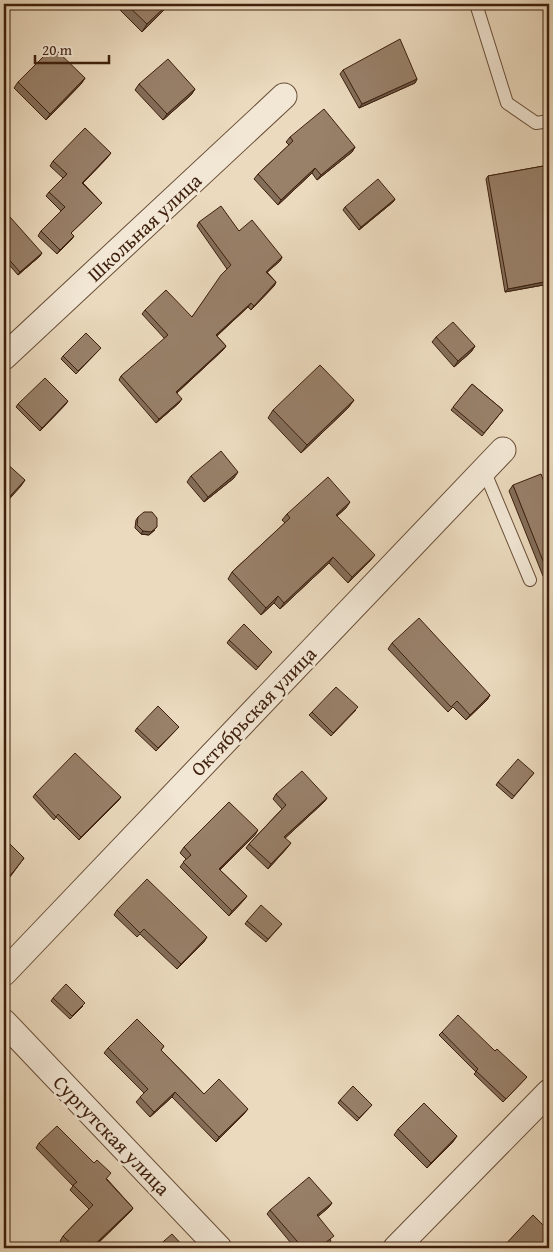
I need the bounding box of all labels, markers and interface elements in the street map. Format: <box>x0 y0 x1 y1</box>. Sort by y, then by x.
scale bar <box>35 32 109 64</box>
text: 20 m <box>42 39 73 60</box>
street label: Школьная улица <box>80 166 208 288</box>
street label: Октябрьская улица <box>183 639 323 782</box>
street label: Сургутская улица <box>47 1068 177 1202</box>

